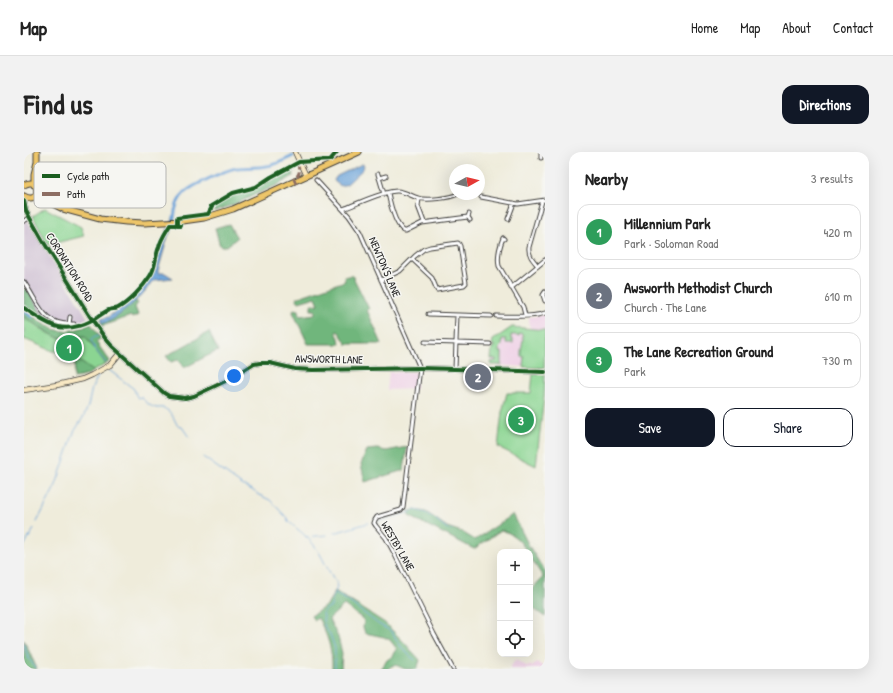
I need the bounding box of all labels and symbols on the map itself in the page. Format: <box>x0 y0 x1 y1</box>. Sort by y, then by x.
legend <box>34 162 166 208</box>
north arrow <box>449 164 485 200</box>
text: Cycle path <box>67 169 110 183</box>
text: Path <box>67 187 85 201</box>
street label: CORONATION ROAD <box>43 230 97 305</box>
street label: NEWTON'S LANE <box>366 235 404 299</box>
pin: 1 <box>56 333 82 363</box>
street label: AWSWORTH LANE <box>295 351 363 367</box>
pin: 2 <box>465 362 491 392</box>
your location <box>224 366 244 386</box>
pin: 3 <box>508 405 534 435</box>
street label: WESTBY LANE <box>378 519 418 573</box>

